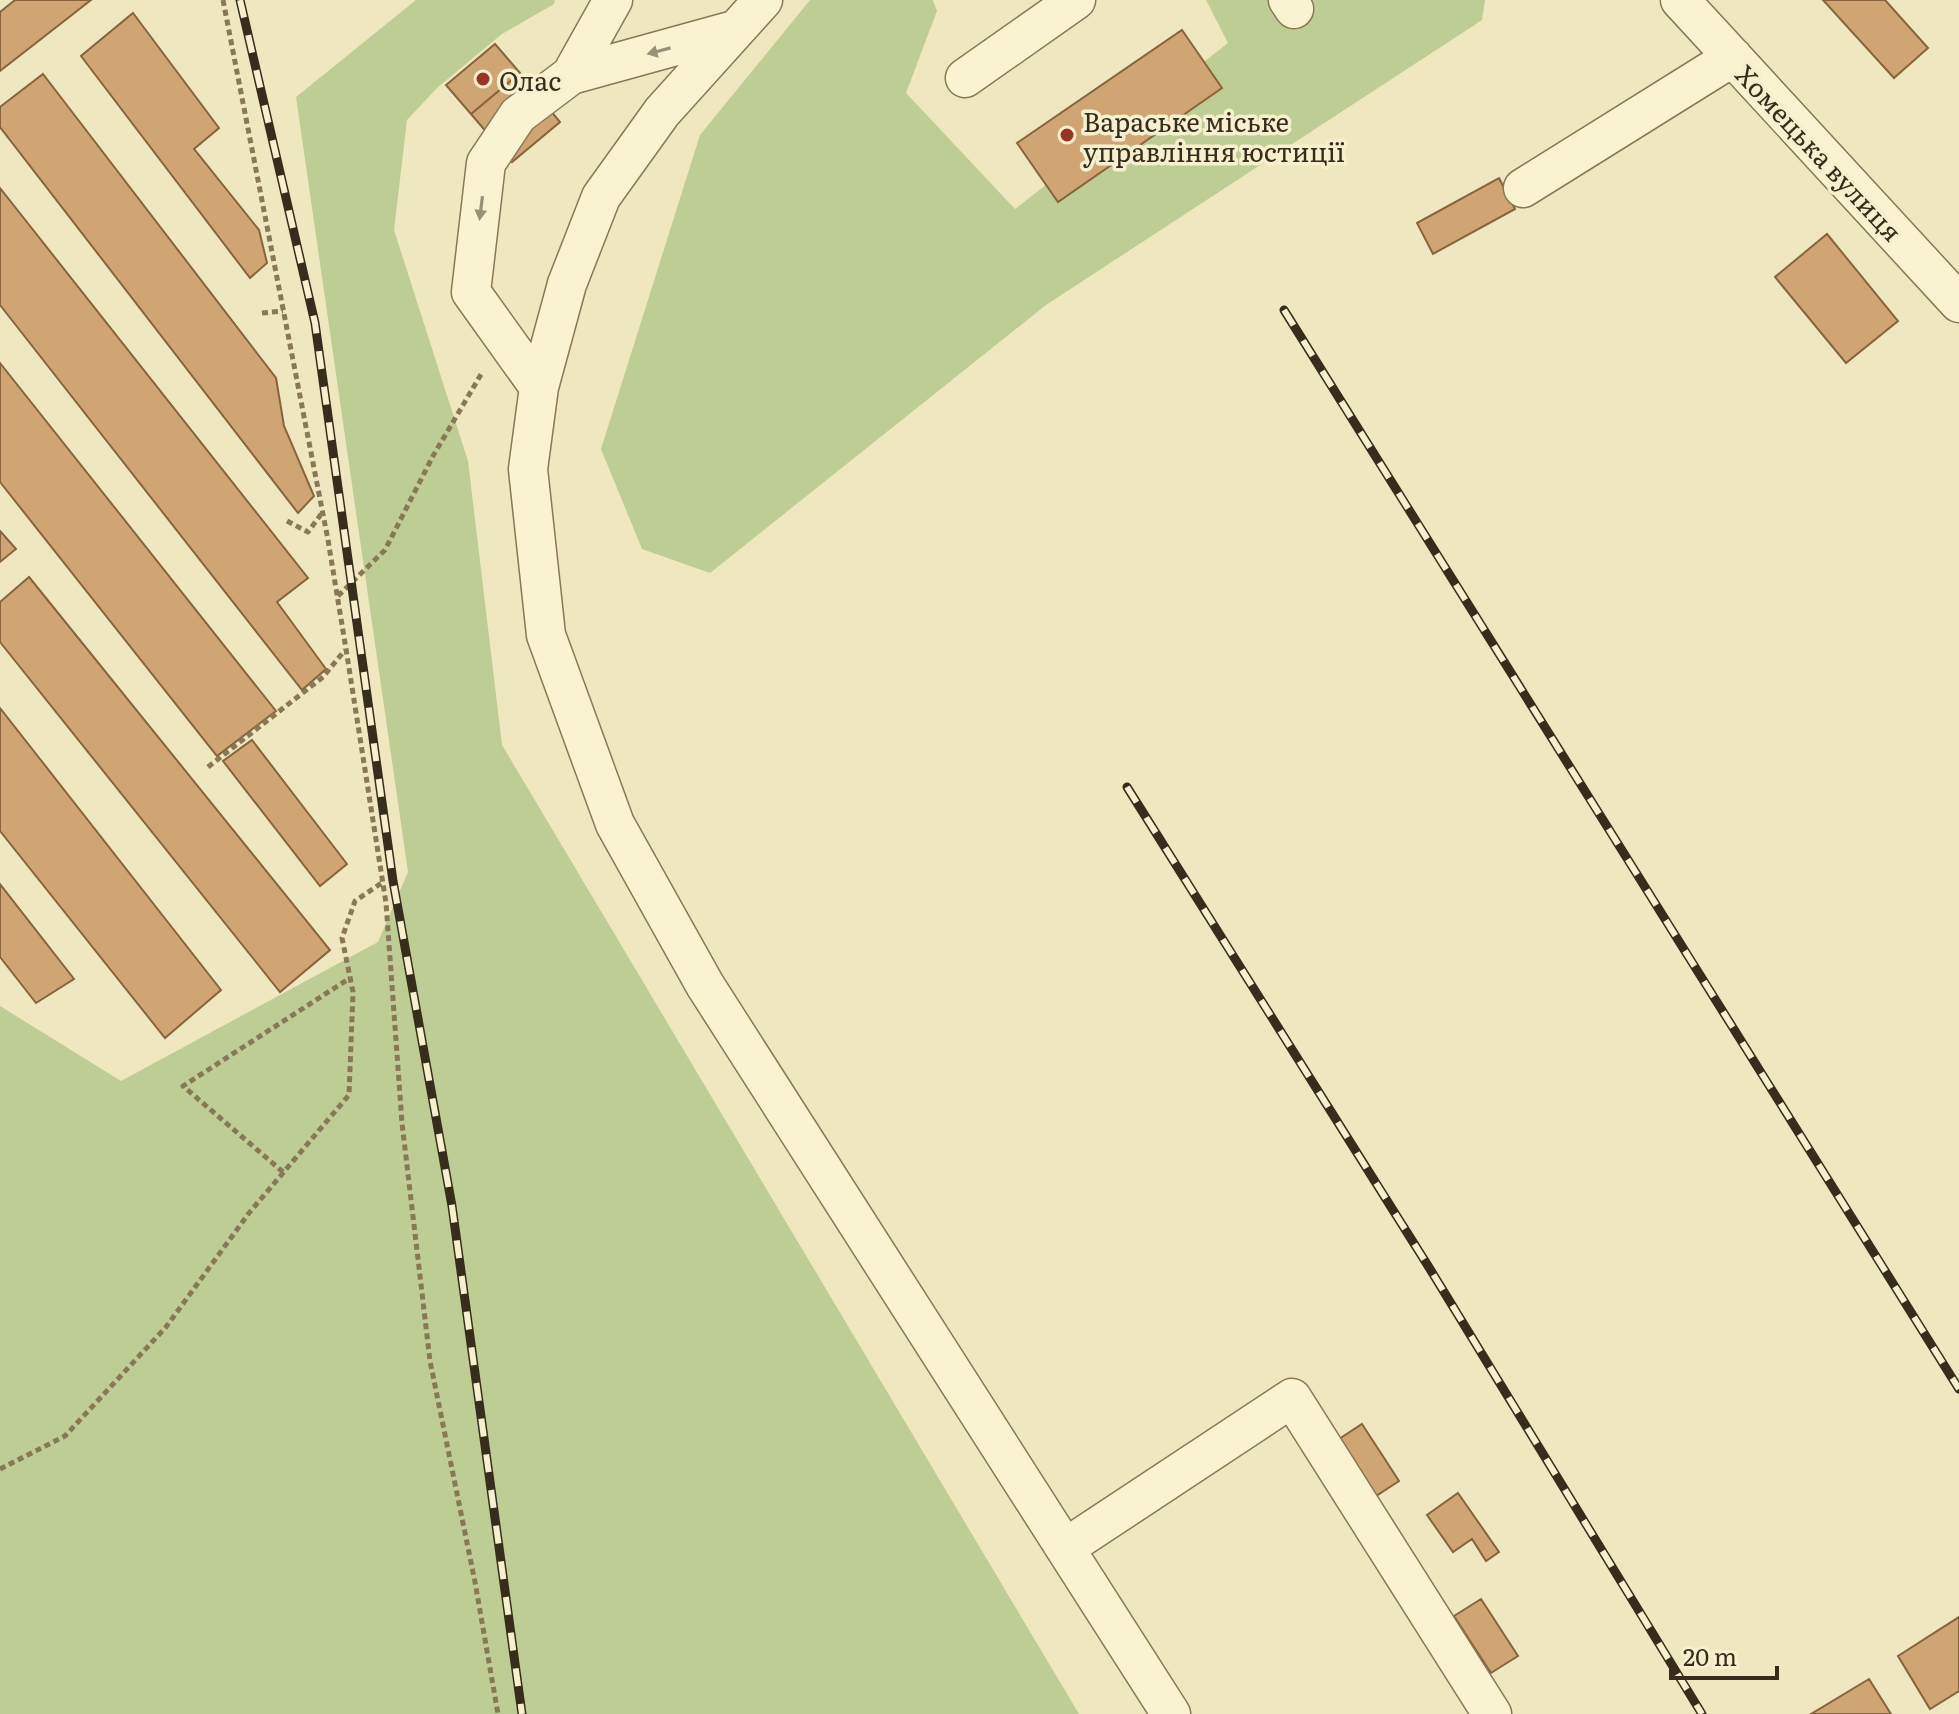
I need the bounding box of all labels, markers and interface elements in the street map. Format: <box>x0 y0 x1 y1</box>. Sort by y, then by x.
one-way arrow <box>646 45 671 57</box>
street label: Хомецька вулиця <box>1728 55 1912 249</box>
place label: Олас <box>499 60 561 99</box>
marker: Олас <box>474 70 492 88</box>
place label: Вараське міське управління юстиції <box>1083 101 1345 170</box>
marker: Вараське міське управління юстиції <box>1058 126 1076 144</box>
one-way arrow <box>474 196 487 221</box>
scale bar <box>1671 1630 1777 1680</box>
text: 20 m <box>1683 1638 1737 1673</box>

